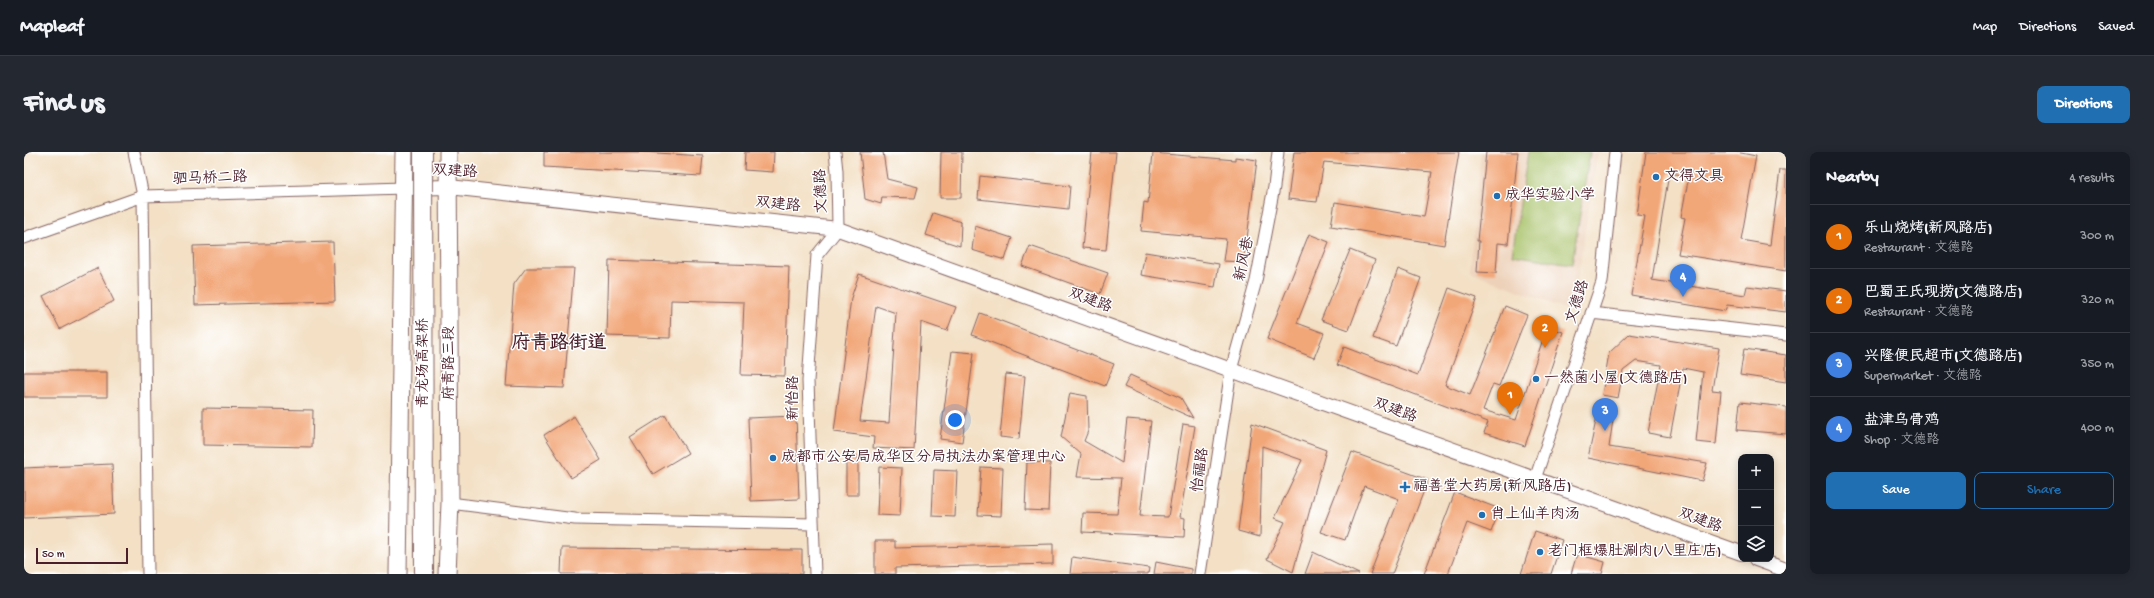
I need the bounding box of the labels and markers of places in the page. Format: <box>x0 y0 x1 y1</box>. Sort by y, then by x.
place label: 文得文具 <box>1664 168 1724 186</box>
marker: 文得文具 <box>1651 172 1661 182</box>
place label: 成华实验小学 <box>1505 186 1595 205</box>
marker: 成华实验小学 <box>1492 191 1502 201</box>
pin: 4 <box>1670 264 1696 297</box>
pin: 2 <box>1532 315 1558 348</box>
place label: 一然菌小屋(文德路店) <box>1544 369 1688 388</box>
marker: 一然菌小屋(文德路店) <box>1531 374 1541 384</box>
pin: 1 <box>1497 382 1523 415</box>
pin: 3 <box>1592 398 1618 431</box>
place label: 成都市公安局成华区分局执法办案管理中心 <box>781 448 1066 467</box>
marker: 成都市公安局成华区分局执法办案管理中心 <box>768 453 778 463</box>
place label: 福善堂大药房(新风路店) <box>1413 477 1572 496</box>
marker: 福善堂大药房(新风路店) <box>1400 482 1410 492</box>
place label: 肖上仙羊肉汤 <box>1490 506 1580 524</box>
marker: 肖上仙羊肉汤 <box>1477 510 1487 520</box>
place label: 老门框爆肚涮肉(八里庄店) <box>1548 543 1722 561</box>
marker: 老门框爆肚涮肉(八里庄店) <box>1535 547 1545 557</box>

